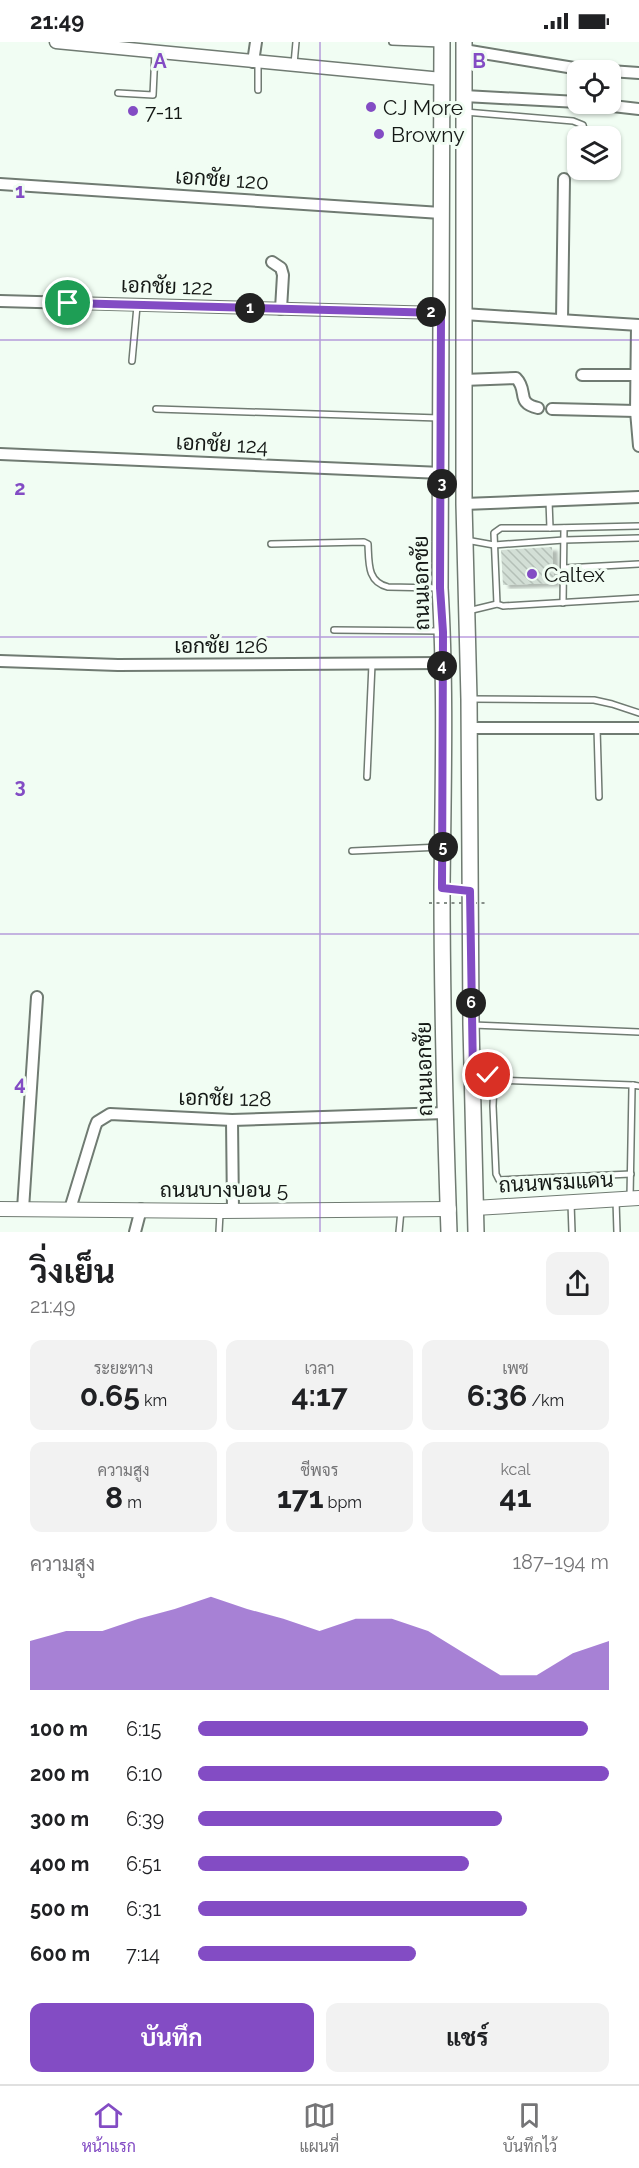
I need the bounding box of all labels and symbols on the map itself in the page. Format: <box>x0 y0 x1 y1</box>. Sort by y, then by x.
text: A <box>153 49 167 73</box>
text: B <box>472 49 486 73</box>
place label: CJ More <box>383 95 463 120</box>
place label: 7-11 <box>145 99 182 124</box>
marker: CJ More <box>364 100 378 114</box>
marker: 7-11 <box>126 104 140 118</box>
place label: Browny <box>391 122 465 147</box>
marker: Browny <box>372 127 386 141</box>
street label: เอกชัย 120 <box>174 163 270 195</box>
text: 1 <box>15 179 25 203</box>
street label: เอกชัย 122 <box>121 272 213 300</box>
pin <box>42 277 93 328</box>
pin: 1 <box>235 293 265 323</box>
pin: 2 <box>416 297 446 327</box>
street label: เอกชัย 124 <box>175 429 269 459</box>
pin: 3 <box>427 469 457 499</box>
text: 2 <box>14 476 26 500</box>
street label: ถนนเอกชัย <box>408 535 434 631</box>
place label: Caltex <box>544 562 605 587</box>
marker: Caltex <box>525 567 539 581</box>
street label: เอกชัย 126 <box>174 633 268 658</box>
pin: 4 <box>427 651 457 681</box>
text: 3 <box>14 774 26 798</box>
pin: 5 <box>428 832 458 862</box>
pin: 6 <box>456 988 486 1018</box>
street label: ถนนเอกชัย <box>411 1021 437 1117</box>
pin <box>462 1049 513 1100</box>
text: 4 <box>14 1071 26 1095</box>
street label: เอกชัย 128 <box>178 1085 272 1111</box>
street label: ถนนพรมแดน <box>498 1167 614 1197</box>
street label: ถนนบางบอน 5 <box>160 1177 288 1202</box>

